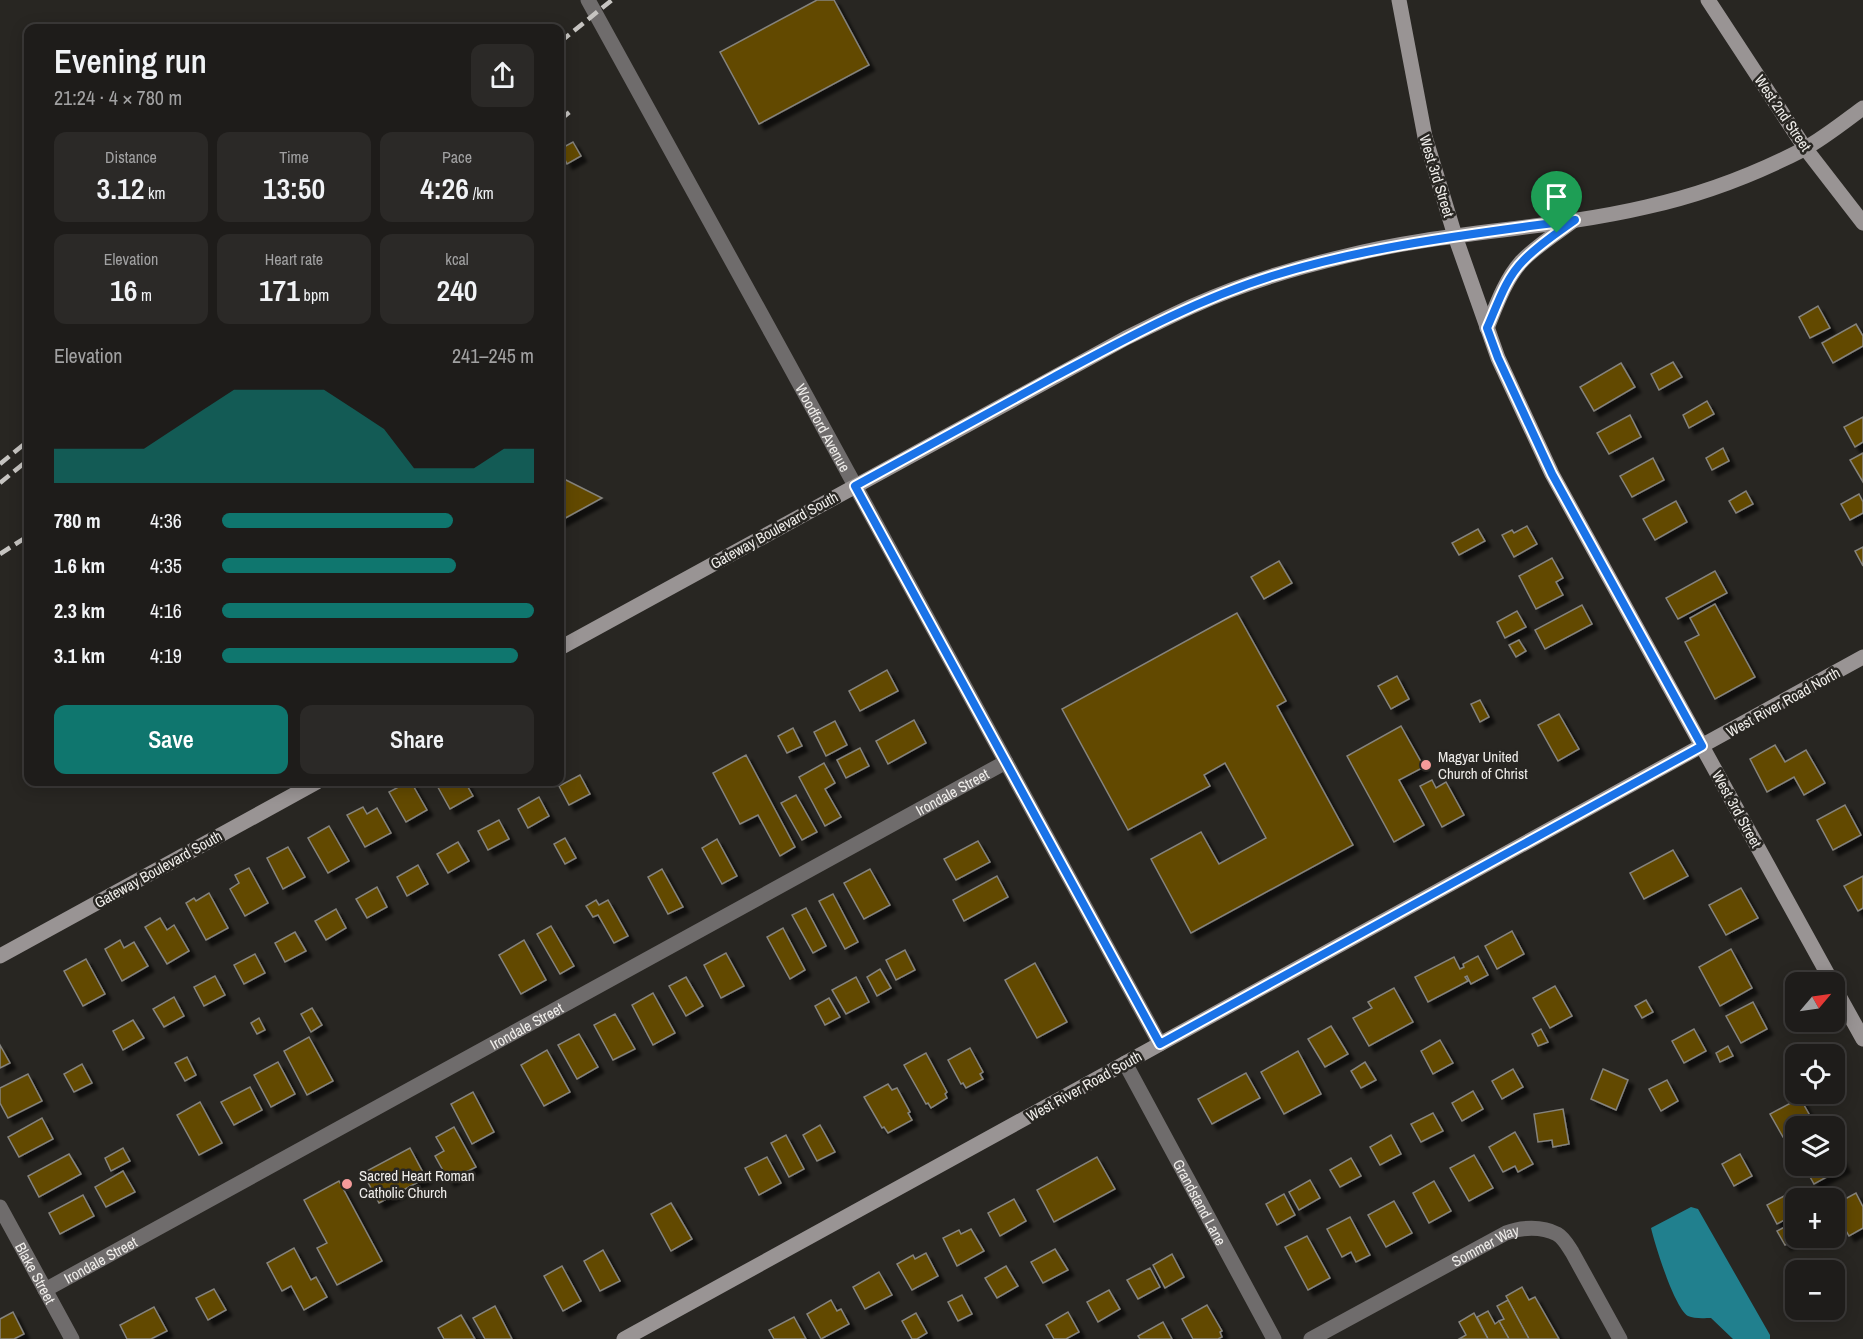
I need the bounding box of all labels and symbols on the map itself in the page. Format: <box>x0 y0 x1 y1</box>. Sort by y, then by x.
street label: West 2nd Street <box>1750 71 1817 156</box>
street label: West 3rd Street <box>1414 132 1460 220</box>
pin <box>1531 171 1582 233</box>
street label: Woodford Avenue <box>791 380 856 475</box>
street label: Gateway Boulevard South <box>706 486 842 574</box>
street label: West River Road North <box>1722 662 1844 742</box>
place label: Magyar United Church of Christ <box>1438 746 1528 784</box>
marker: Magyar United Church of Christ <box>1419 758 1433 772</box>
street label: Irondale Street <box>912 763 993 820</box>
street label: West 3rd Street <box>1707 767 1767 852</box>
street label: Gateway Boulevard South <box>90 825 226 913</box>
north arrow <box>1785 972 1845 1032</box>
street label: Irondale Street <box>486 997 567 1054</box>
street label: West River Road South <box>1022 1046 1146 1126</box>
street label: Grandstand Lane <box>1168 1155 1232 1249</box>
place label: Sacred Heart Roman Catholic Church <box>359 1165 475 1203</box>
marker: Sacred Heart Roman Catholic Church <box>340 1177 354 1191</box>
street label: Sommer Way <box>1447 1219 1522 1271</box>
street label: Irondale Street <box>60 1231 141 1288</box>
street label: Blake Street <box>11 1238 61 1308</box>

